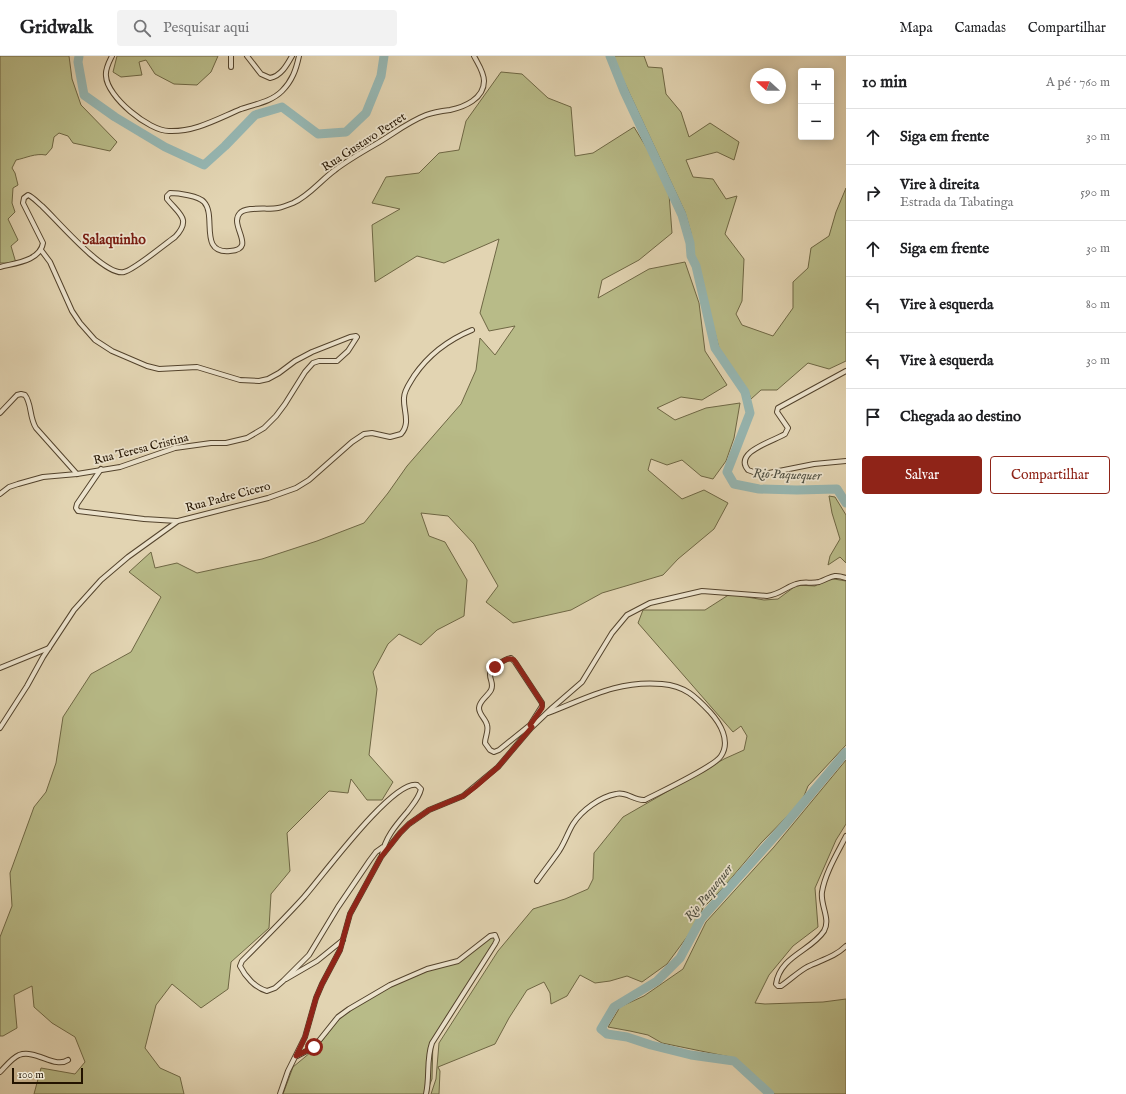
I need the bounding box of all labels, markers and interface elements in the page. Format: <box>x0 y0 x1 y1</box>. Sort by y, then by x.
search box <box>117 10 397 46</box>
text: Gridwalk <box>20 16 93 40</box>
icon: search <box>131 17 153 39</box>
text: Pesquisar aqui <box>163 18 249 37</box>
text: Mapa <box>900 19 932 37</box>
text: Camadas <box>954 19 1006 37</box>
text: Compartilhar <box>1028 19 1106 37</box>
north arrow <box>750 68 786 104</box>
map controls <box>798 68 834 140</box>
button: + <box>798 68 834 104</box>
text: 10 min <box>862 72 907 93</box>
text: A pé · 760 m <box>1046 74 1110 91</box>
button: − <box>798 104 834 140</box>
street label: Rua Gustavo Perret <box>319 109 409 175</box>
icon: ahead <box>862 126 884 148</box>
text: Siga em frente <box>900 127 989 146</box>
text: 30 m <box>1086 128 1110 145</box>
text: Vire à direita <box>900 175 979 194</box>
icon: right <box>862 182 884 204</box>
text: 590 m <box>1080 184 1110 201</box>
text: Estrada da Tabatinga <box>900 194 1013 211</box>
district label: Salaquinho <box>82 231 146 249</box>
icon: ahead <box>862 238 884 260</box>
text: Siga em frente <box>900 239 989 258</box>
text: 30 m <box>1086 240 1110 257</box>
icon: left <box>862 294 884 316</box>
text: Vire à esquerda <box>900 295 993 314</box>
text: 80 m <box>1086 296 1110 313</box>
icon: left <box>862 350 884 372</box>
text: Vire à esquerda <box>900 351 993 370</box>
text: 30 m <box>1086 352 1110 369</box>
icon: arrive <box>862 406 884 428</box>
text: Chegada ao destino <box>900 407 1021 426</box>
street label: Rua Teresa Cristina <box>92 430 191 468</box>
button: Salvar <box>862 456 982 494</box>
button: Compartilhar <box>990 456 1110 494</box>
water label: Rio Paquequer <box>753 465 822 485</box>
street label: Rua Padre Cicero <box>184 478 273 516</box>
route end <box>486 658 504 676</box>
water label: Rio Paquequer <box>681 861 737 925</box>
route start <box>305 1038 323 1056</box>
scale bar <box>12 1066 83 1085</box>
text: 100 m <box>18 1068 44 1082</box>

